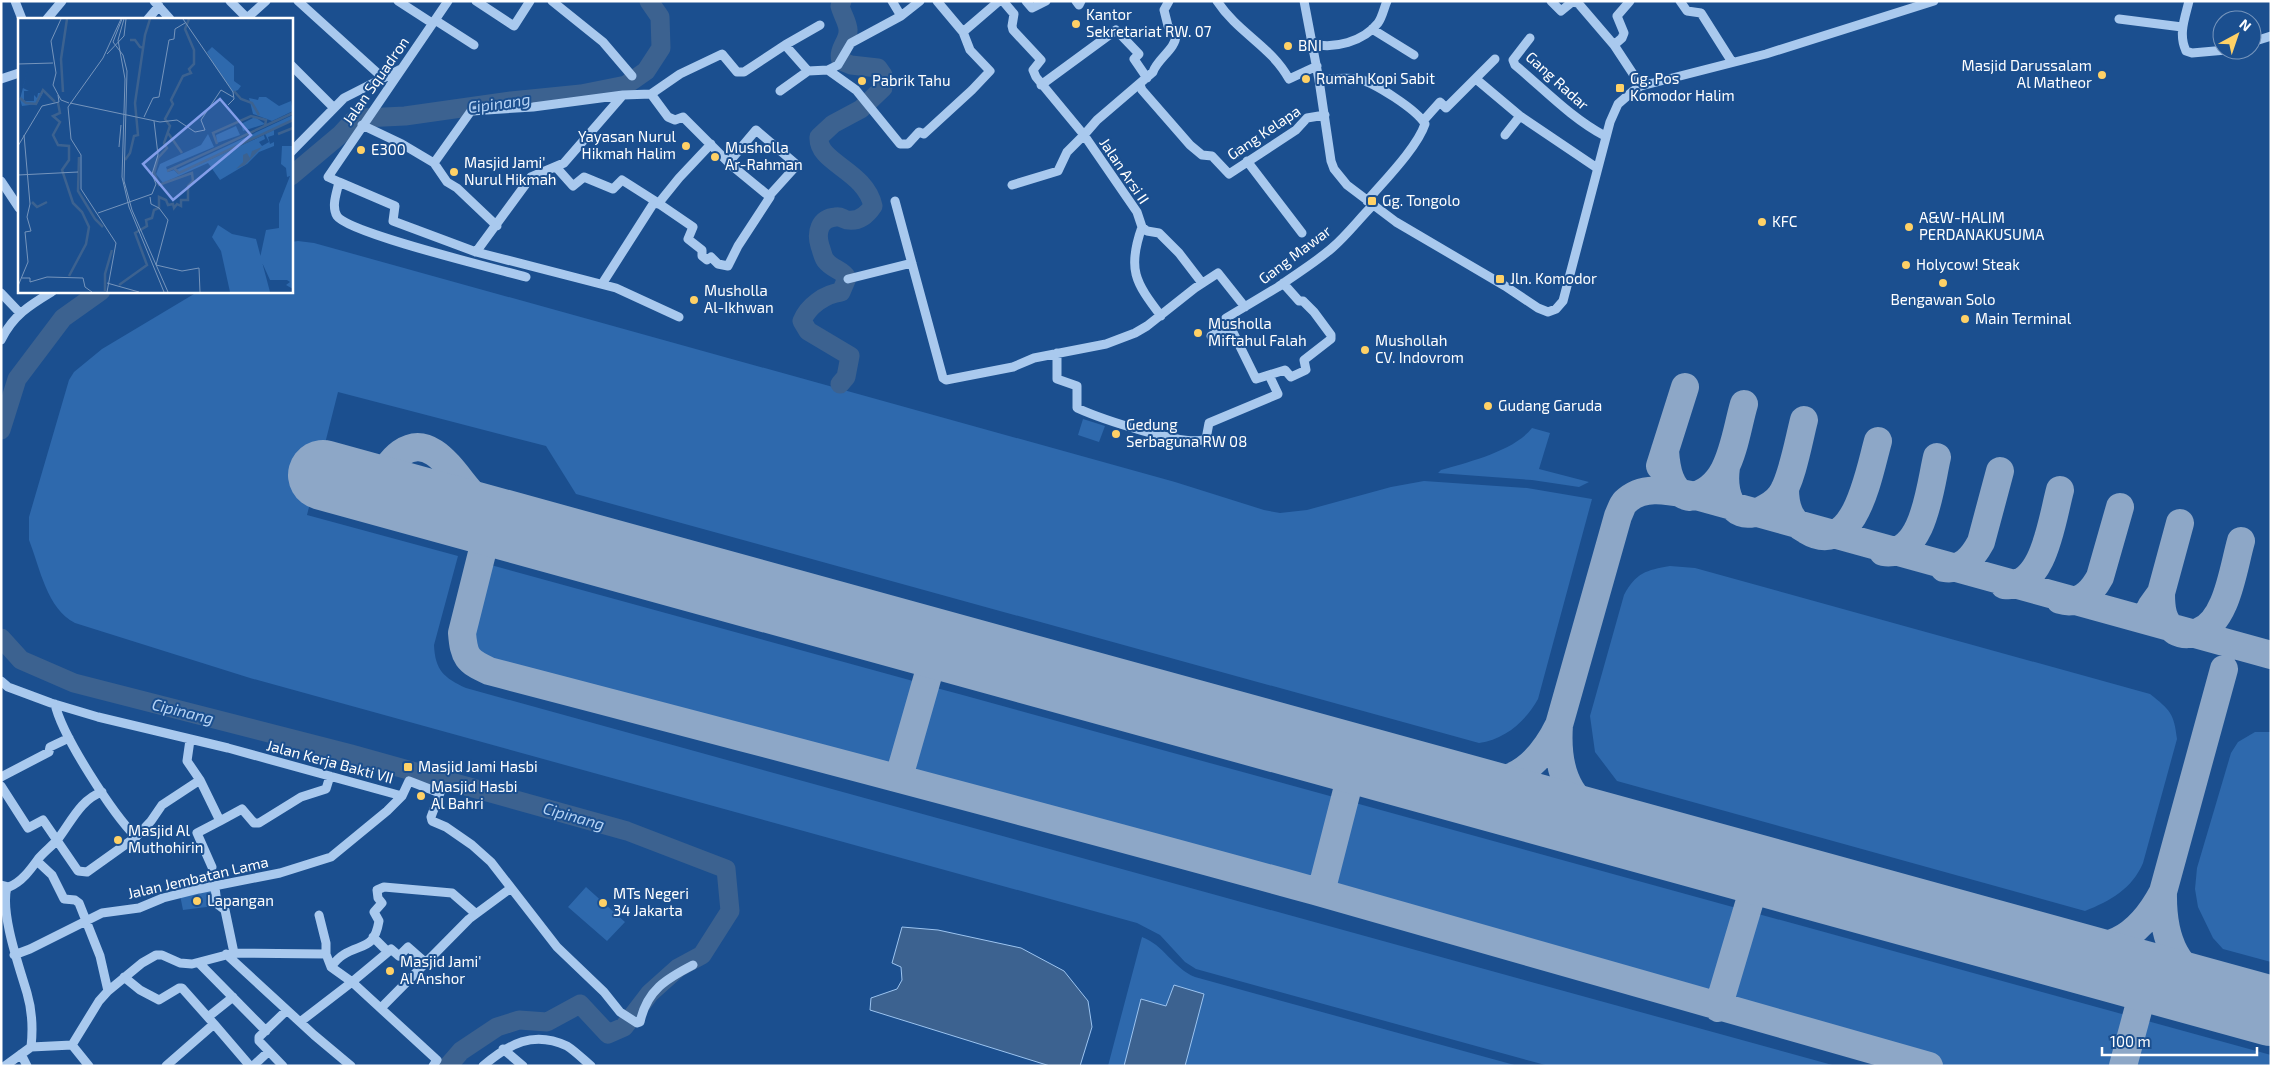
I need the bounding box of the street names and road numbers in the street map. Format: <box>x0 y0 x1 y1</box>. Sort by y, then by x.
street label: Jalan Squadron <box>338 33 412 128</box>
street label: Gang Radar <box>1523 47 1593 113</box>
street label: Gang Kelapa <box>1223 101 1303 163</box>
street label: Jalan Arsi II <box>1096 134 1153 207</box>
street label: Gang Mawar <box>1255 221 1334 287</box>
street label: Jalan Kerja Bakti VII <box>265 735 396 788</box>
street label: Jalan Jembatan Lama <box>125 852 270 902</box>

